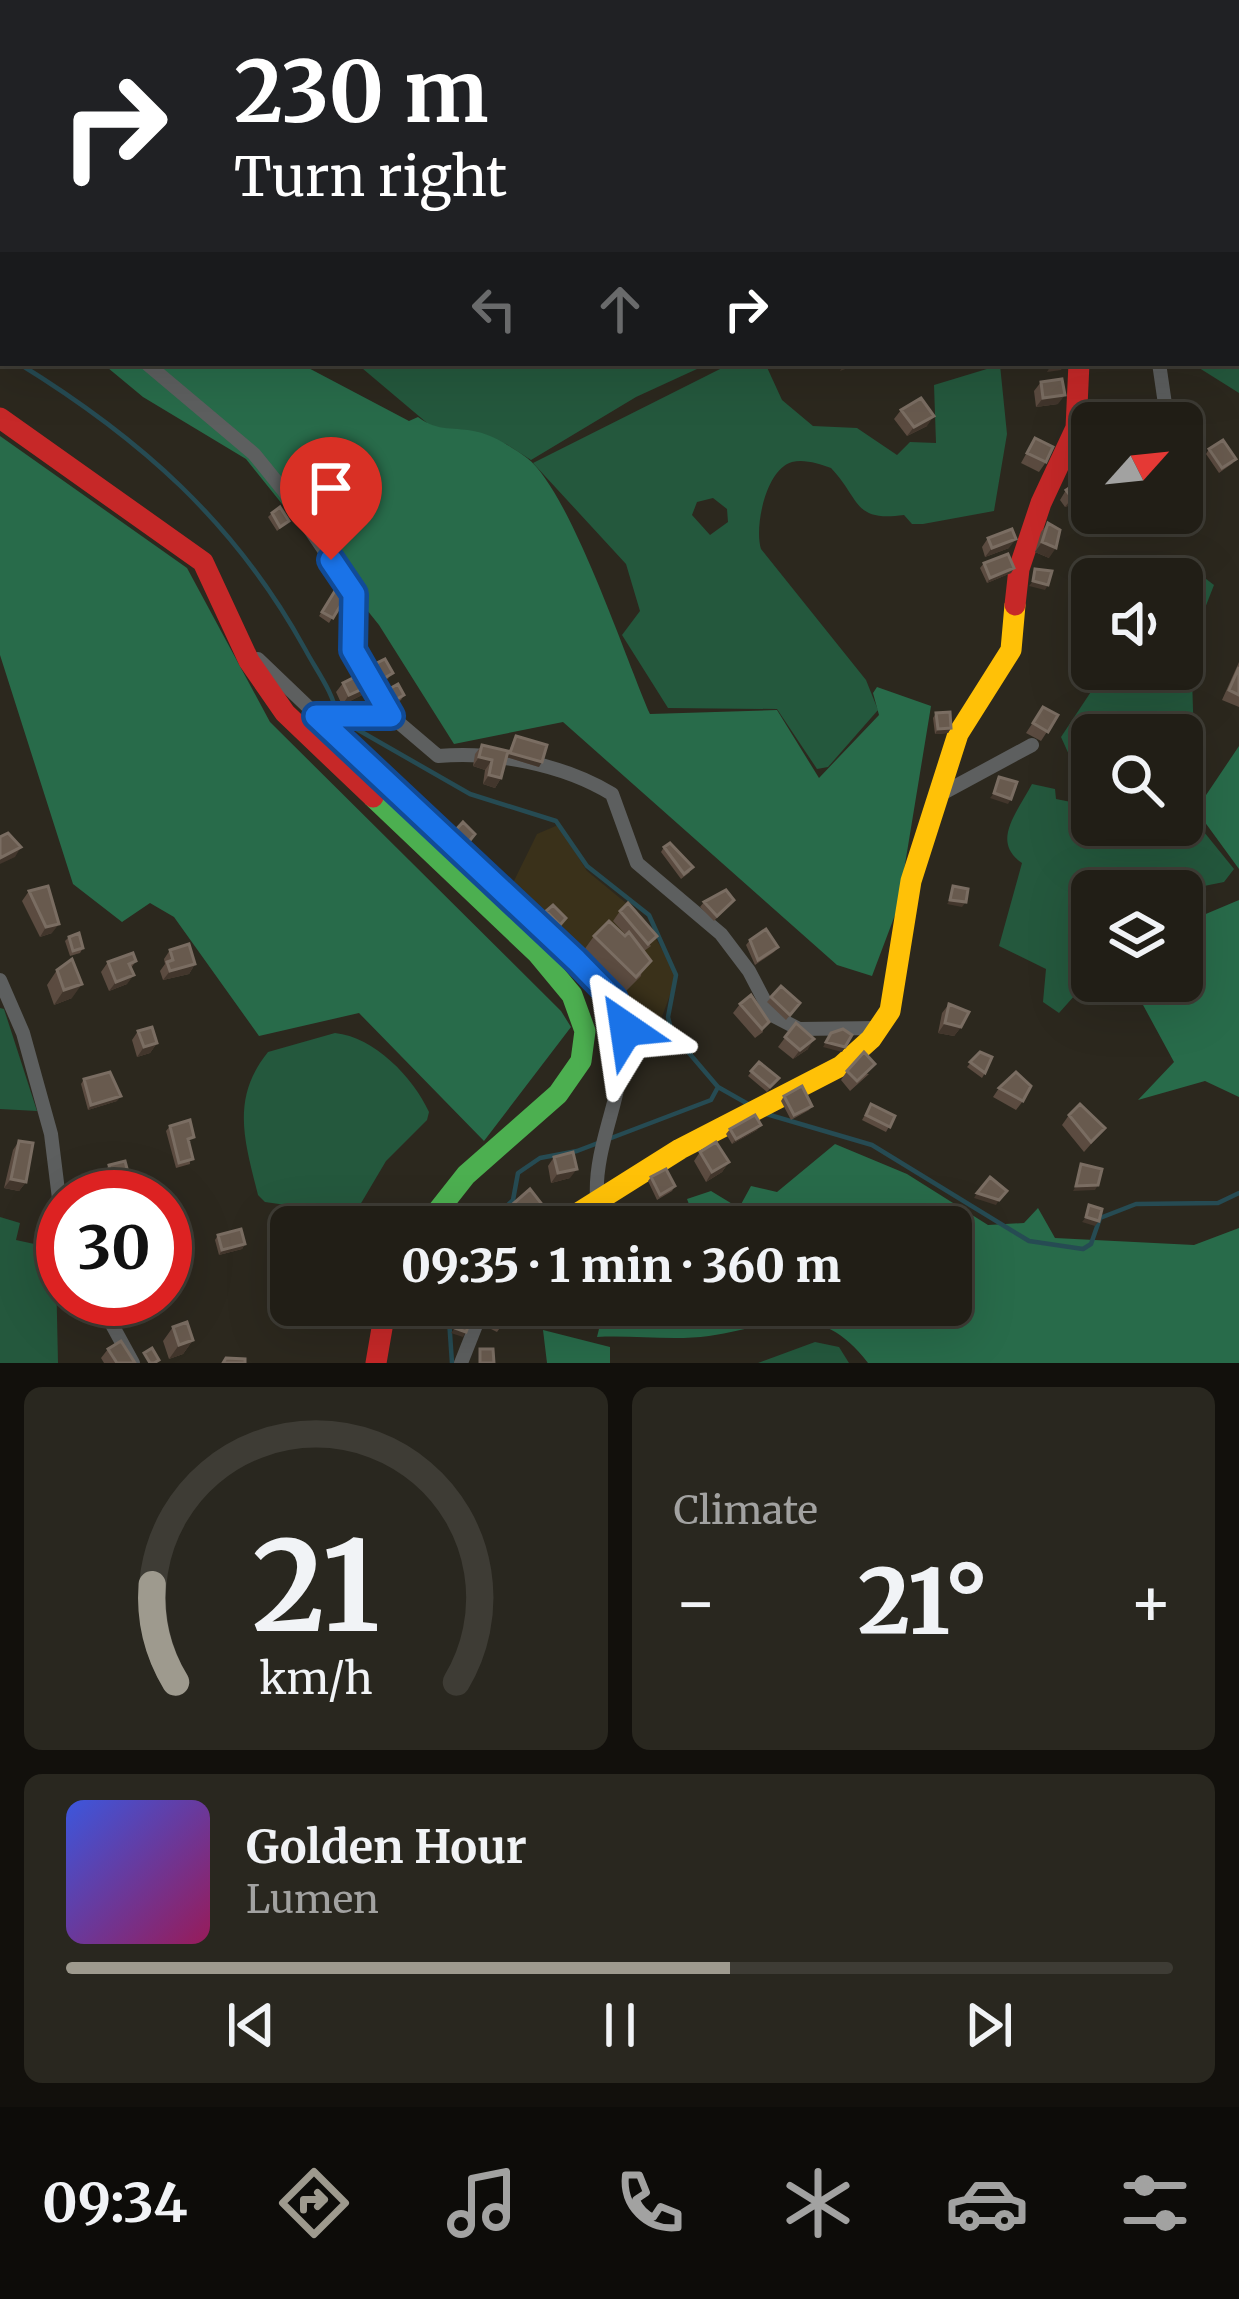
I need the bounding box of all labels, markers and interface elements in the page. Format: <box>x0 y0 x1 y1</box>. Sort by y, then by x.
text: 230 m <box>234 39 489 145</box>
icon: right <box>36 48 192 204</box>
text: Turn right <box>234 143 507 211</box>
icon: left <box>461 276 527 342</box>
icon: ahead <box>587 276 653 342</box>
icon: right <box>713 276 779 342</box>
north arrow <box>1071 402 1203 534</box>
map controls <box>1071 402 1203 1002</box>
pin <box>280 437 382 560</box>
icon: arrive <box>298 455 364 521</box>
button: sound <box>1071 558 1203 690</box>
button: search <box>1071 714 1203 846</box>
button: layers <box>1071 870 1203 1002</box>
position arrow <box>563 966 689 1092</box>
speed limit sign: 30 <box>36 1170 192 1326</box>
text: 09:35 · 1 min · 360 m <box>401 1238 841 1294</box>
text: Climate <box>674 1486 818 1535</box>
text: 21 <box>252 1508 380 1665</box>
text: 21° <box>858 1545 989 1659</box>
text: − <box>674 1561 718 1644</box>
text: + <box>1129 1561 1173 1644</box>
text: km/h <box>259 1651 373 1705</box>
text: Golden Hour <box>246 1819 527 1875</box>
text: Lumen <box>246 1875 379 1924</box>
icon: previous <box>218 1992 284 2058</box>
icon: pause <box>587 1992 653 2058</box>
icon: next <box>956 1992 1022 2058</box>
icon: directions <box>272 2161 356 2245</box>
icon: music <box>440 2161 524 2245</box>
icon: phone <box>608 2161 692 2245</box>
icon: climate <box>776 2161 860 2245</box>
icon: car <box>945 2161 1029 2245</box>
icon: filters <box>1113 2161 1197 2245</box>
text: 09:34 <box>42 2169 187 2237</box>

